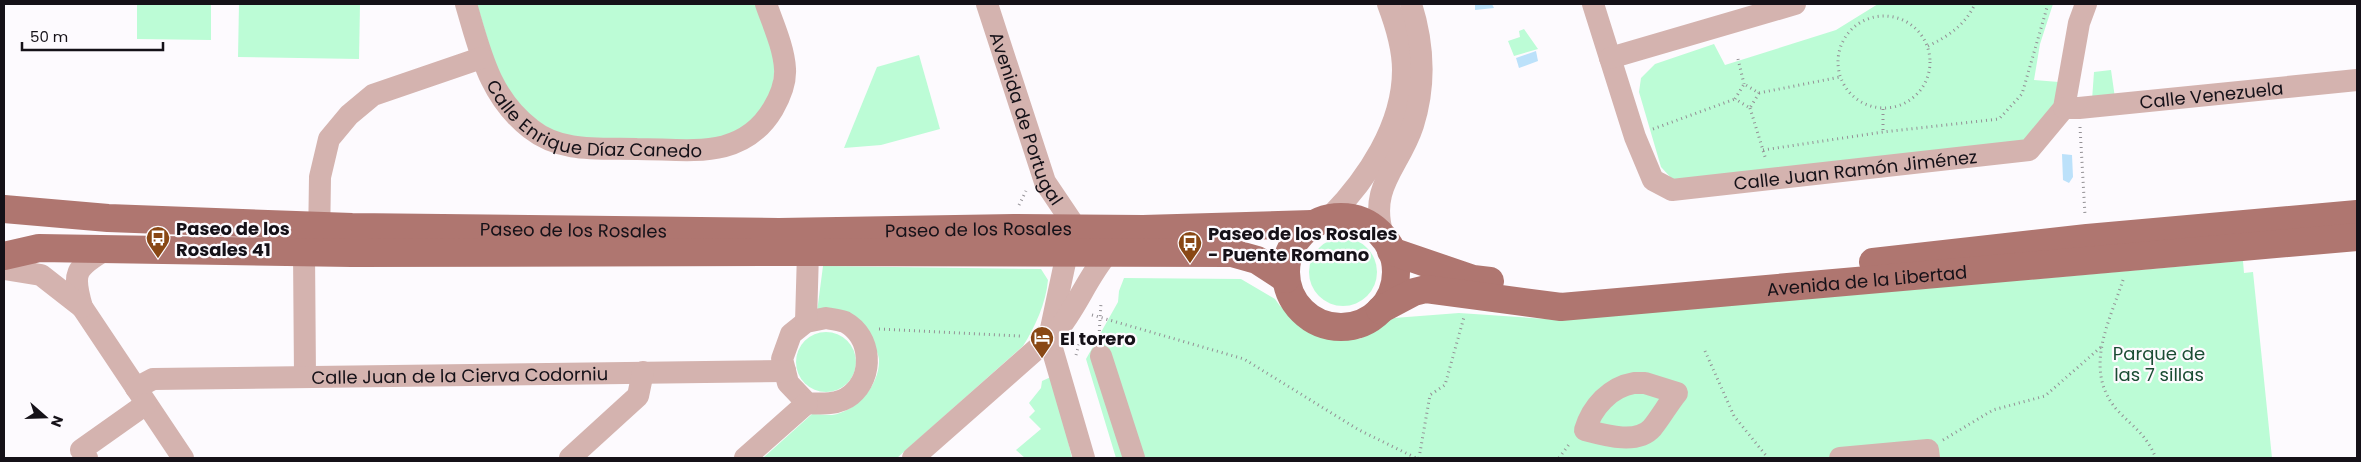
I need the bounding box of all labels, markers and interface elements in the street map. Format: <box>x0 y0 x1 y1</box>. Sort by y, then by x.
scale bar <box>22 20 164 52</box>
text: 50 m <box>30 26 68 47</box>
street label: Avenida de Portugal <box>984 29 1069 210</box>
street label: Calle Enrique Díaz Canedo <box>481 75 702 163</box>
street label: Calle Venezuela <box>2138 75 2284 114</box>
street label: Calle Juan Ramón Jiménez <box>1732 143 1978 196</box>
street label: Paseo de los Rosales <box>885 215 1072 243</box>
place label: Paseo de los Rosales 41 <box>176 216 290 262</box>
street label: Paseo de los Rosales <box>480 216 667 243</box>
place label: Paseo de los Rosales - Puente Romano <box>1208 221 1398 267</box>
bus stop icon: Paseo de los Rosales 41 <box>145 225 171 259</box>
bus stop icon: Paseo de los Rosales - Puente Romano <box>1177 230 1203 264</box>
street label: Avenida de la Libertad <box>1765 259 1968 301</box>
hotel icon: El torero <box>1029 325 1055 359</box>
place label: El torero <box>1060 326 1136 351</box>
park label: Parque de las 7 sillas <box>2113 341 2205 387</box>
street label: Calle Juan de la Cierva Codorniu <box>311 361 608 389</box>
north arrow <box>20 392 70 442</box>
text: N <box>46 413 68 430</box>

